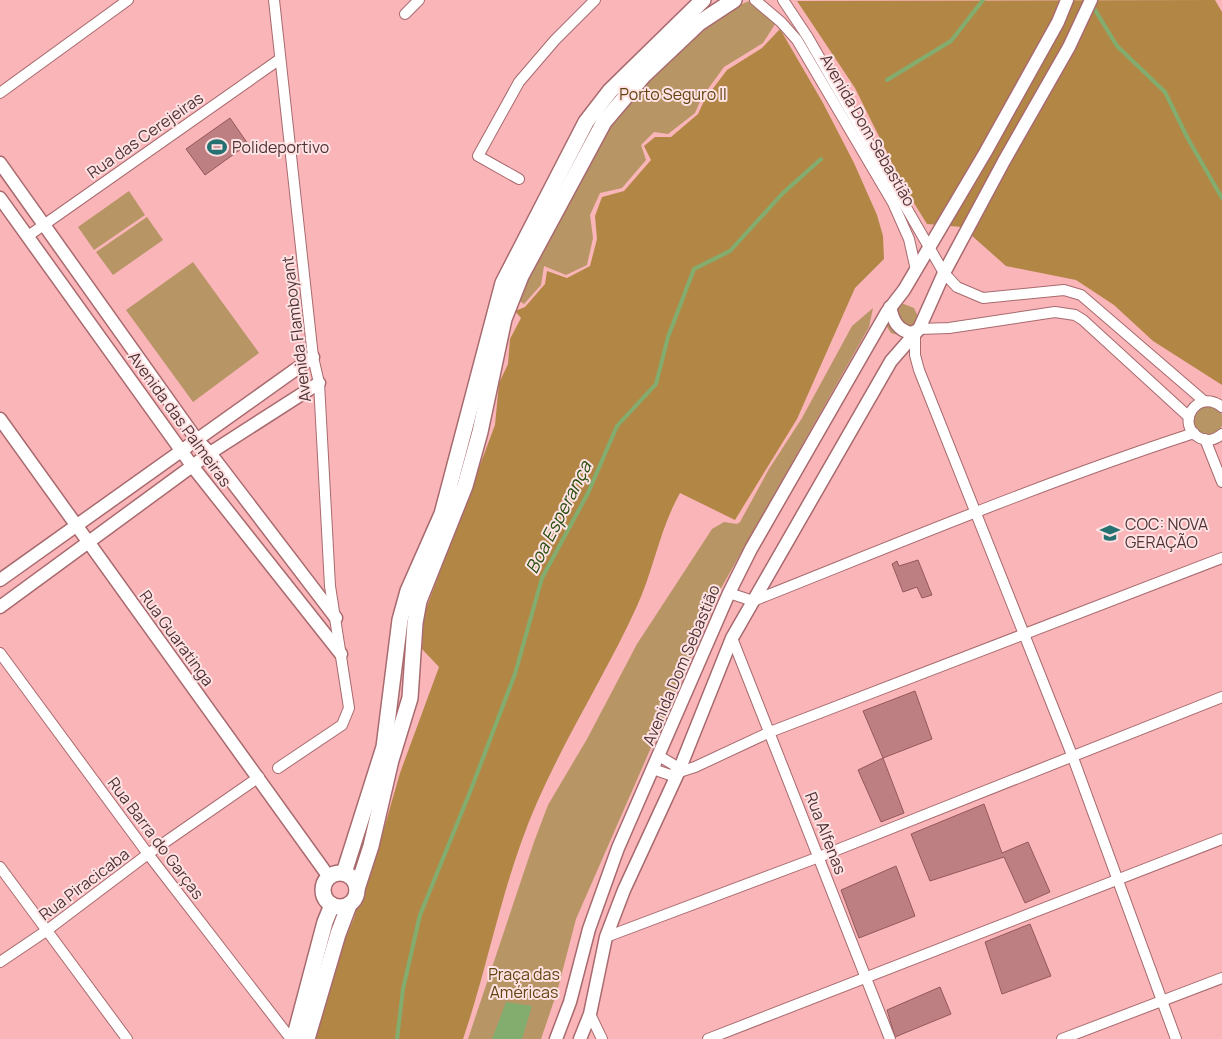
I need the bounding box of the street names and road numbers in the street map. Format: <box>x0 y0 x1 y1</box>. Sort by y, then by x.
street label: Avenida Dom Sebastião <box>815 50 921 210</box>
street label: Rua das Cerejeiras <box>82 87 208 183</box>
street label: Avenida Flamboyant <box>276 255 316 403</box>
street label: Avenida das Palmeiras <box>123 347 237 491</box>
street label: Avenida Dom Sebastião <box>637 581 725 749</box>
street label: Rua Guaratinga <box>135 586 219 690</box>
street label: Rua Barra do Garças <box>103 772 209 904</box>
street label: Rua Alfenas <box>800 789 852 877</box>
street label: Rua Piracicaba <box>34 843 134 925</box>

